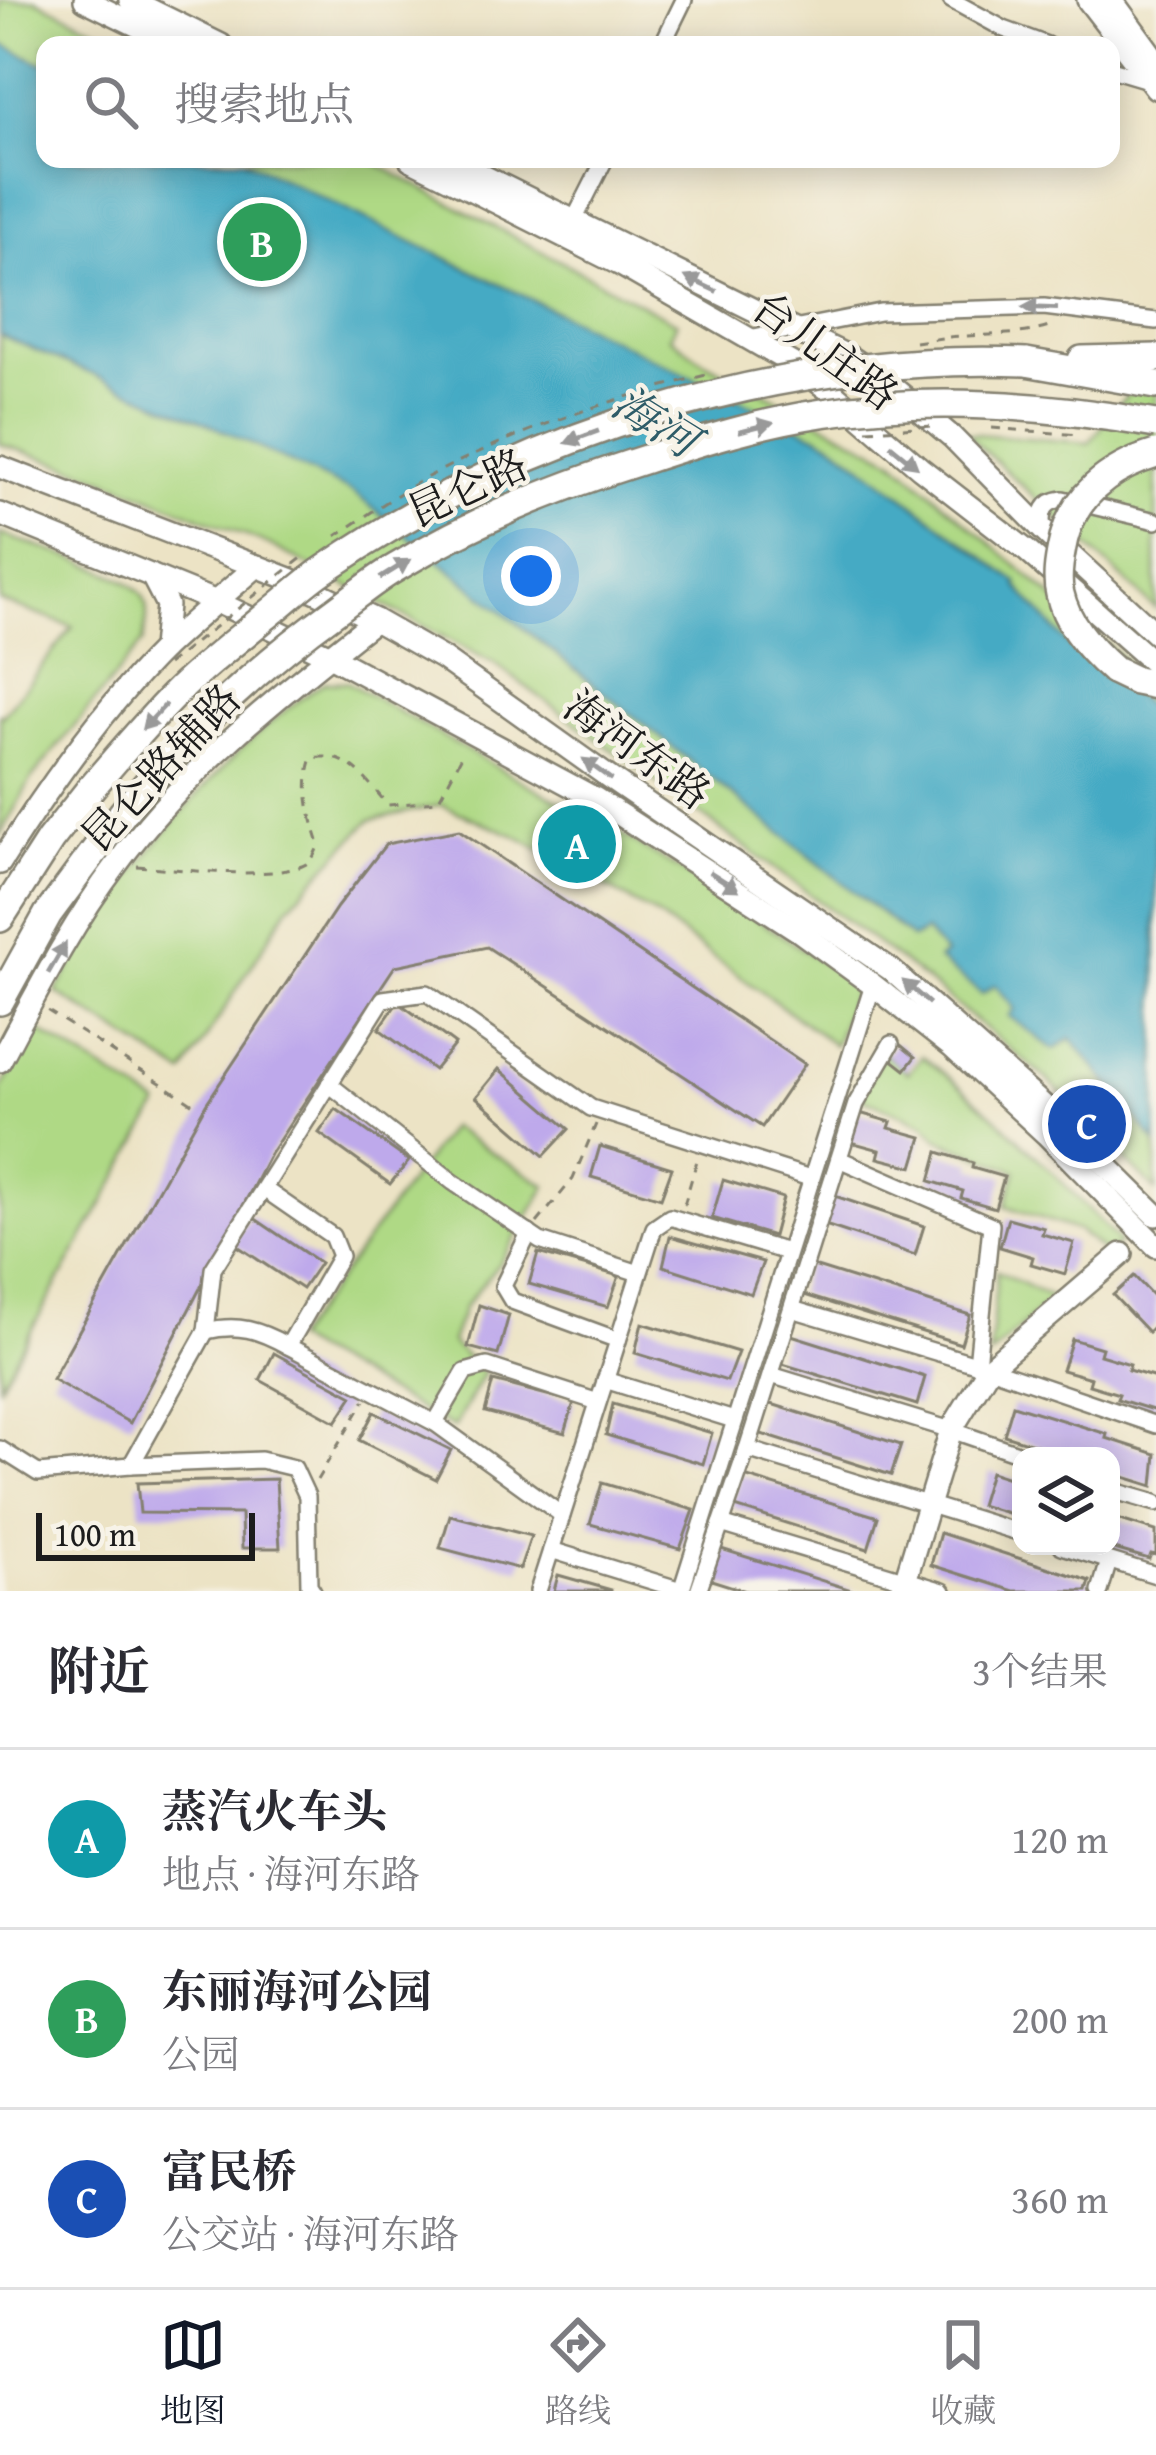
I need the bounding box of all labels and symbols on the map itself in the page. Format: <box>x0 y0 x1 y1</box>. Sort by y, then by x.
pin: B <box>223 197 301 287</box>
one-way arrow <box>684 274 719 294</box>
street label: 台儿庄路 <box>740 276 912 424</box>
one-way arrow <box>1020 299 1058 318</box>
water label: 海河 <box>601 370 717 476</box>
one-way arrow <box>738 417 775 436</box>
one-way arrow <box>563 429 599 447</box>
street label: 昆仑路 <box>397 433 537 541</box>
one-way arrow <box>889 442 920 468</box>
your location <box>501 546 561 606</box>
one-way arrow <box>378 559 412 580</box>
street label: 昆仑路辅路 <box>66 669 254 865</box>
street label: 海河东路 <box>552 675 724 823</box>
one-way arrow <box>141 703 168 732</box>
one-way arrow <box>581 757 613 781</box>
pin: A <box>538 799 616 889</box>
one-way arrow <box>707 870 740 892</box>
one-way arrow <box>45 941 66 975</box>
one-way arrow <box>902 980 932 1006</box>
pin: C <box>1048 1079 1126 1169</box>
scale bar <box>36 1507 255 1560</box>

